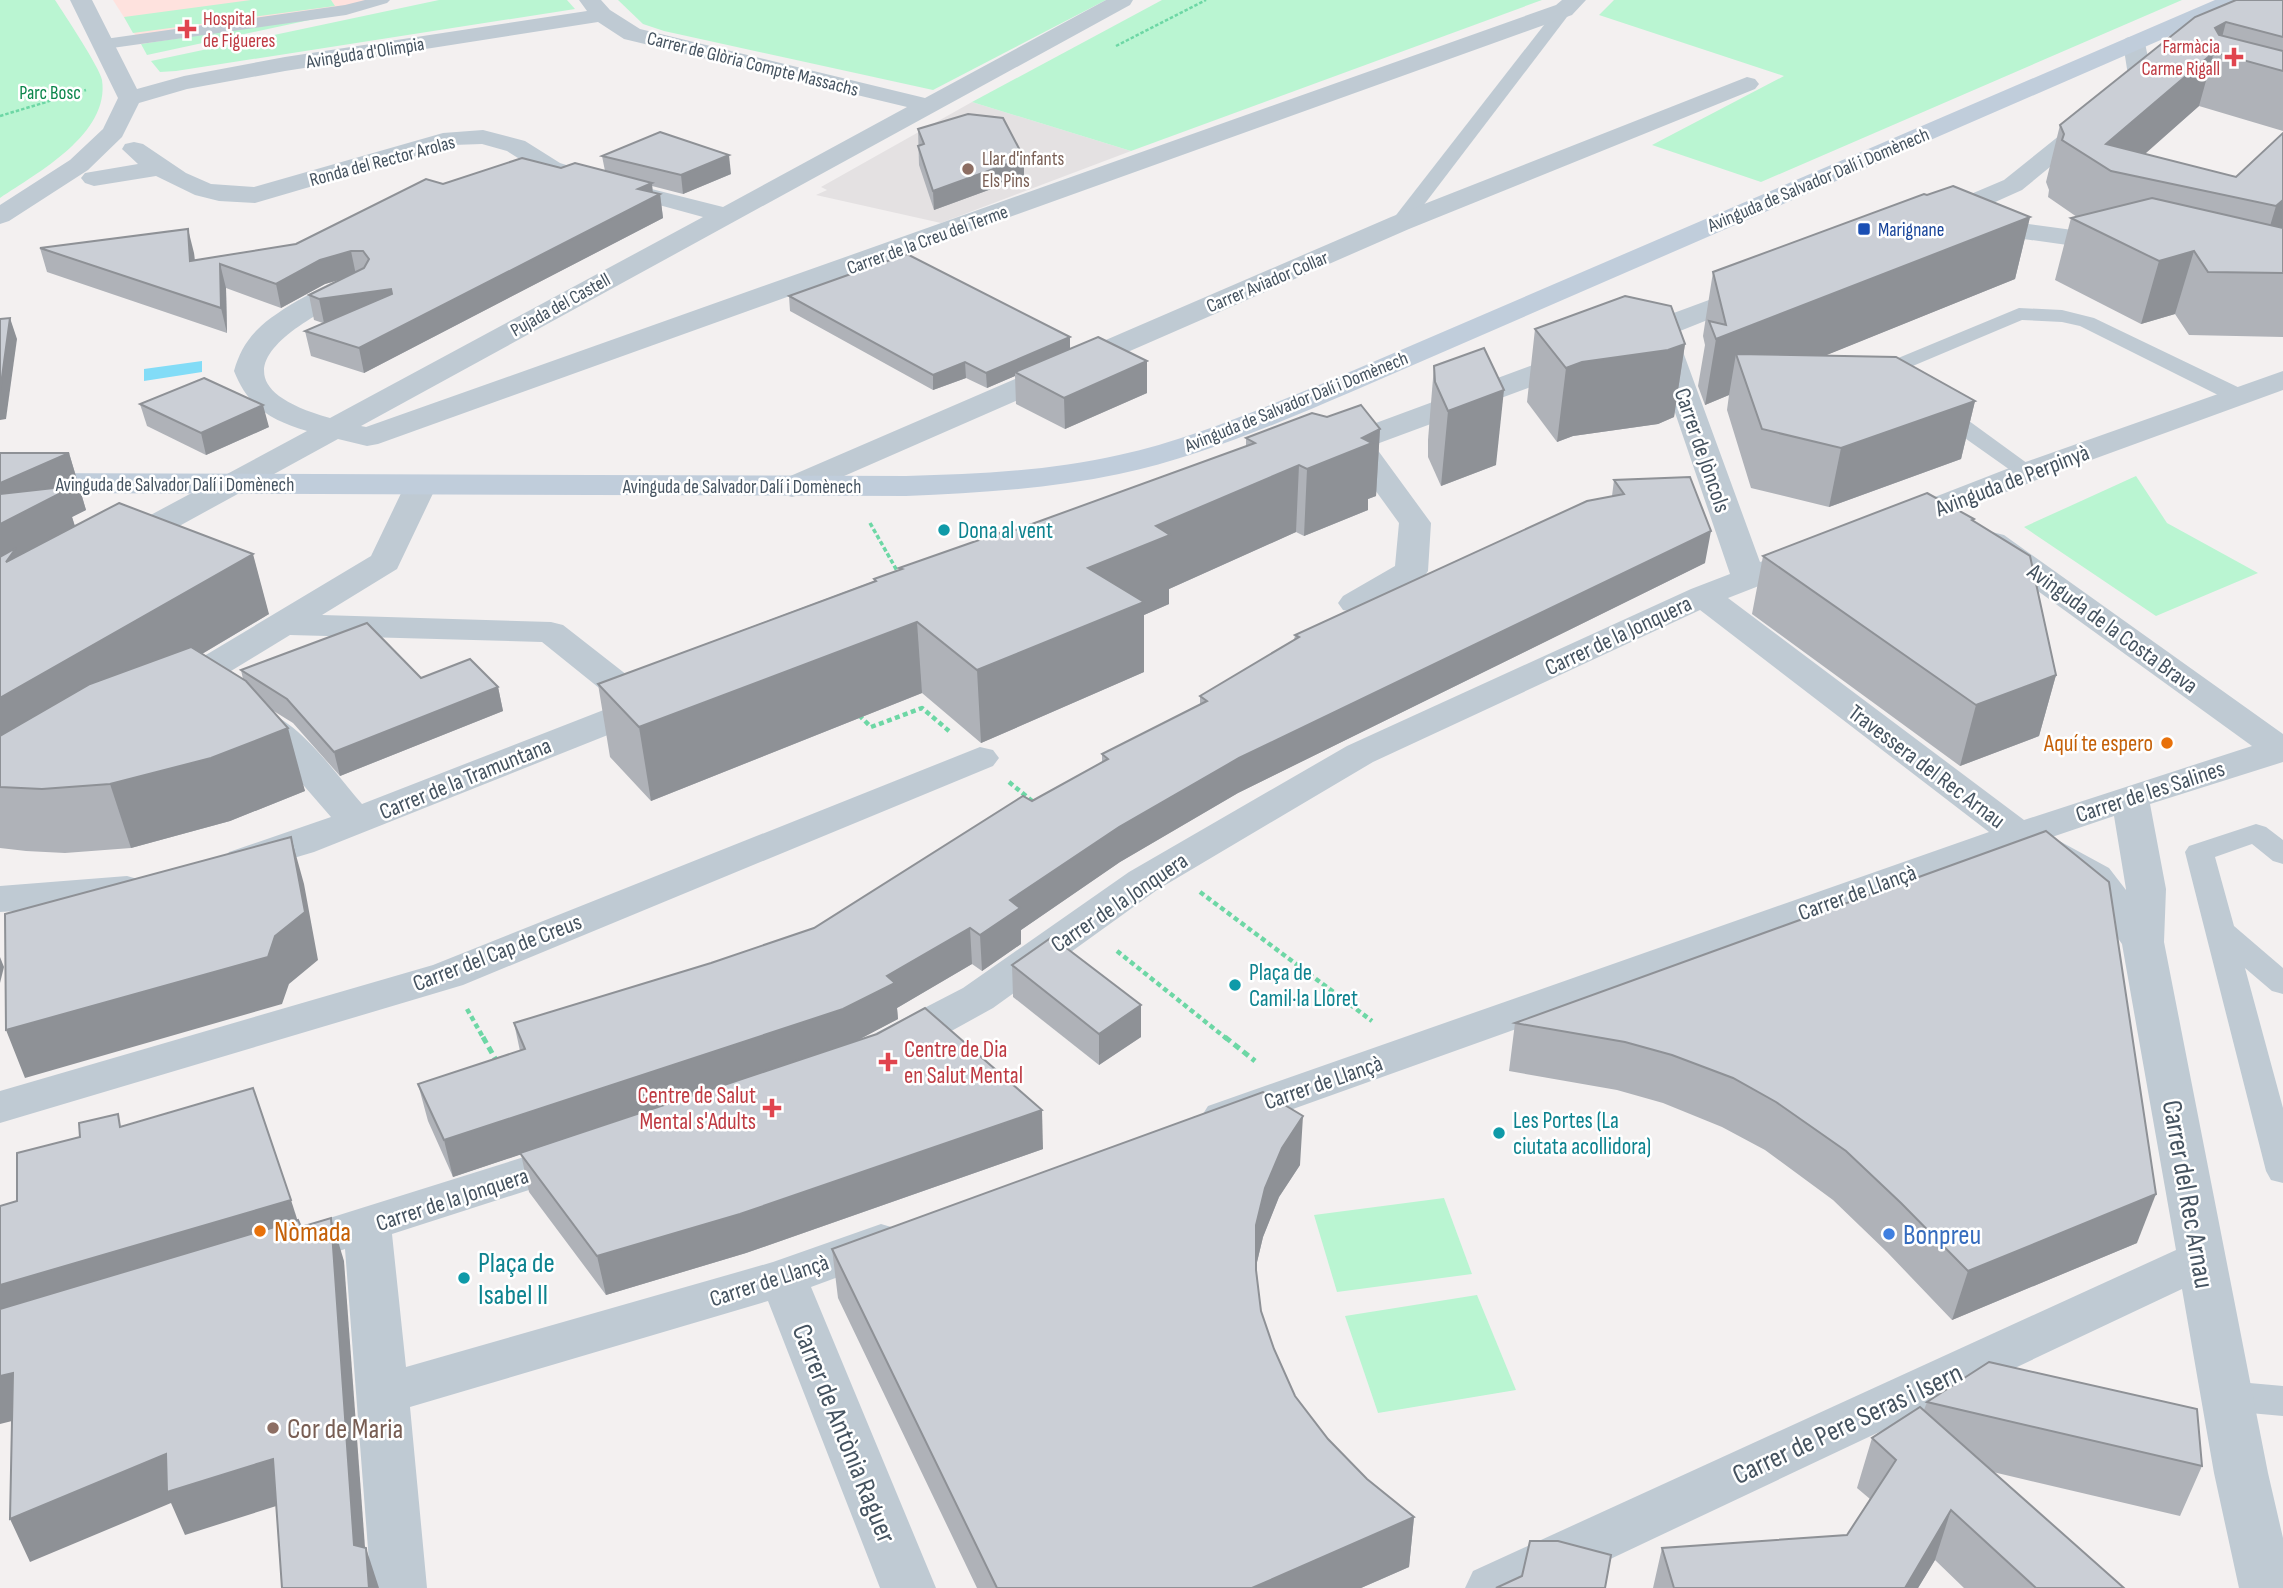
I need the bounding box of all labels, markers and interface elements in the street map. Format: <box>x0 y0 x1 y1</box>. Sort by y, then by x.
place label: Hospital de Figueres <box>203 8 276 53</box>
marker: Hospital de Figueres <box>177 19 197 39</box>
street label: Carrer de Glòria Compte Massachs <box>645 27 861 102</box>
street label: Avinguda d'Olimpia <box>304 33 426 74</box>
place label: Farmàcia Carme Rigall <box>2141 36 2220 81</box>
marker: Farmàcia Carme Rigall <box>2226 49 2242 65</box>
park label: Parc Bosc <box>19 82 81 105</box>
street label: Avinguda de Salvador Dalí i Domènech <box>1703 123 1933 238</box>
street label: Ronda del Rector Arolas <box>307 131 458 192</box>
place label: Llar d'infants Els Pins <box>982 148 1064 193</box>
marker: Llar d'infants Els Pins <box>960 161 976 177</box>
street label: Carrer de la Creu del Terme <box>844 201 1011 280</box>
place label: Marignane <box>1878 219 1944 242</box>
marker: Marignane <box>1856 221 1872 237</box>
street label: Carrer Aviador Collar <box>1203 246 1332 318</box>
street label: Pujada del Castell <box>507 268 615 342</box>
street label: Avinguda de Salvador Dalí i Domènech <box>1181 347 1412 458</box>
street label: Carrer de Jòncols <box>1668 384 1736 516</box>
street label: Avinguda de Perpinyà <box>1931 439 2093 523</box>
street label: Avinguda de Salvador Dalí i Domènech <box>55 474 294 497</box>
street label: Avinguda de Salvador Dalí i Domènech <box>622 476 861 499</box>
place label: Dona al vent <box>958 517 1053 545</box>
marker: Dona al vent <box>936 522 952 538</box>
street label: Avinguda de la Costa Brava <box>2021 557 2203 700</box>
street label: Carrer de la Jonquera <box>1541 590 1696 682</box>
street label: Travessera del Rec Arnau <box>1842 699 2010 835</box>
place label: Aquí te espero <box>2043 730 2153 758</box>
street label: Carrer de la Tramuntana <box>375 732 555 826</box>
marker: Aquí te espero <box>2159 735 2175 751</box>
street label: Carrer de les Salines <box>2072 755 2228 829</box>
street label: Carrer de la Jonquera <box>1046 847 1193 959</box>
street label: Carrer de Llançà <box>1794 859 1920 927</box>
street label: Carrer del Cap de Creus <box>409 908 586 998</box>
place label: Plaça de Camil·la Lloret <box>1249 959 1358 1013</box>
marker: Plaça de Camil·la Lloret <box>1227 977 1243 993</box>
place label: Centre de Dia en Salut Mental <box>904 1036 1023 1090</box>
street label: Carrer de Llançà <box>1260 1050 1386 1116</box>
marker: Centre de Dia en Salut Mental <box>878 1052 898 1072</box>
place label: Centre de Salut Mental s'Adults <box>638 1082 756 1136</box>
marker: Centre de Salut Mental s'Adults <box>762 1098 782 1118</box>
street label: Carrer del Rec Arnau <box>2155 1098 2220 1291</box>
place label: Les Portes (La ciutata acollidora) <box>1513 1107 1651 1161</box>
marker: Les Portes (La ciutata acollidora) <box>1491 1125 1507 1141</box>
street label: Carrer de la Jonquera <box>372 1162 532 1238</box>
place label: Nòmada <box>274 1216 351 1249</box>
place label: Bonpreu <box>1903 1219 1981 1252</box>
marker: Nòmada <box>252 1223 268 1239</box>
marker: Bonpreu <box>1881 1226 1897 1242</box>
place label: Plaça de Isabel II <box>478 1247 555 1312</box>
street label: Carrer de Llançà <box>706 1249 832 1313</box>
marker: Plaça de Isabel II <box>456 1270 472 1286</box>
street label: Carrer de Antònia Raguer <box>785 1319 903 1548</box>
street label: Carrer de Pere Seras i Isern <box>1727 1357 1968 1492</box>
place label: Cor de Maria <box>287 1413 403 1446</box>
marker: Cor de Maria <box>265 1420 281 1436</box>

